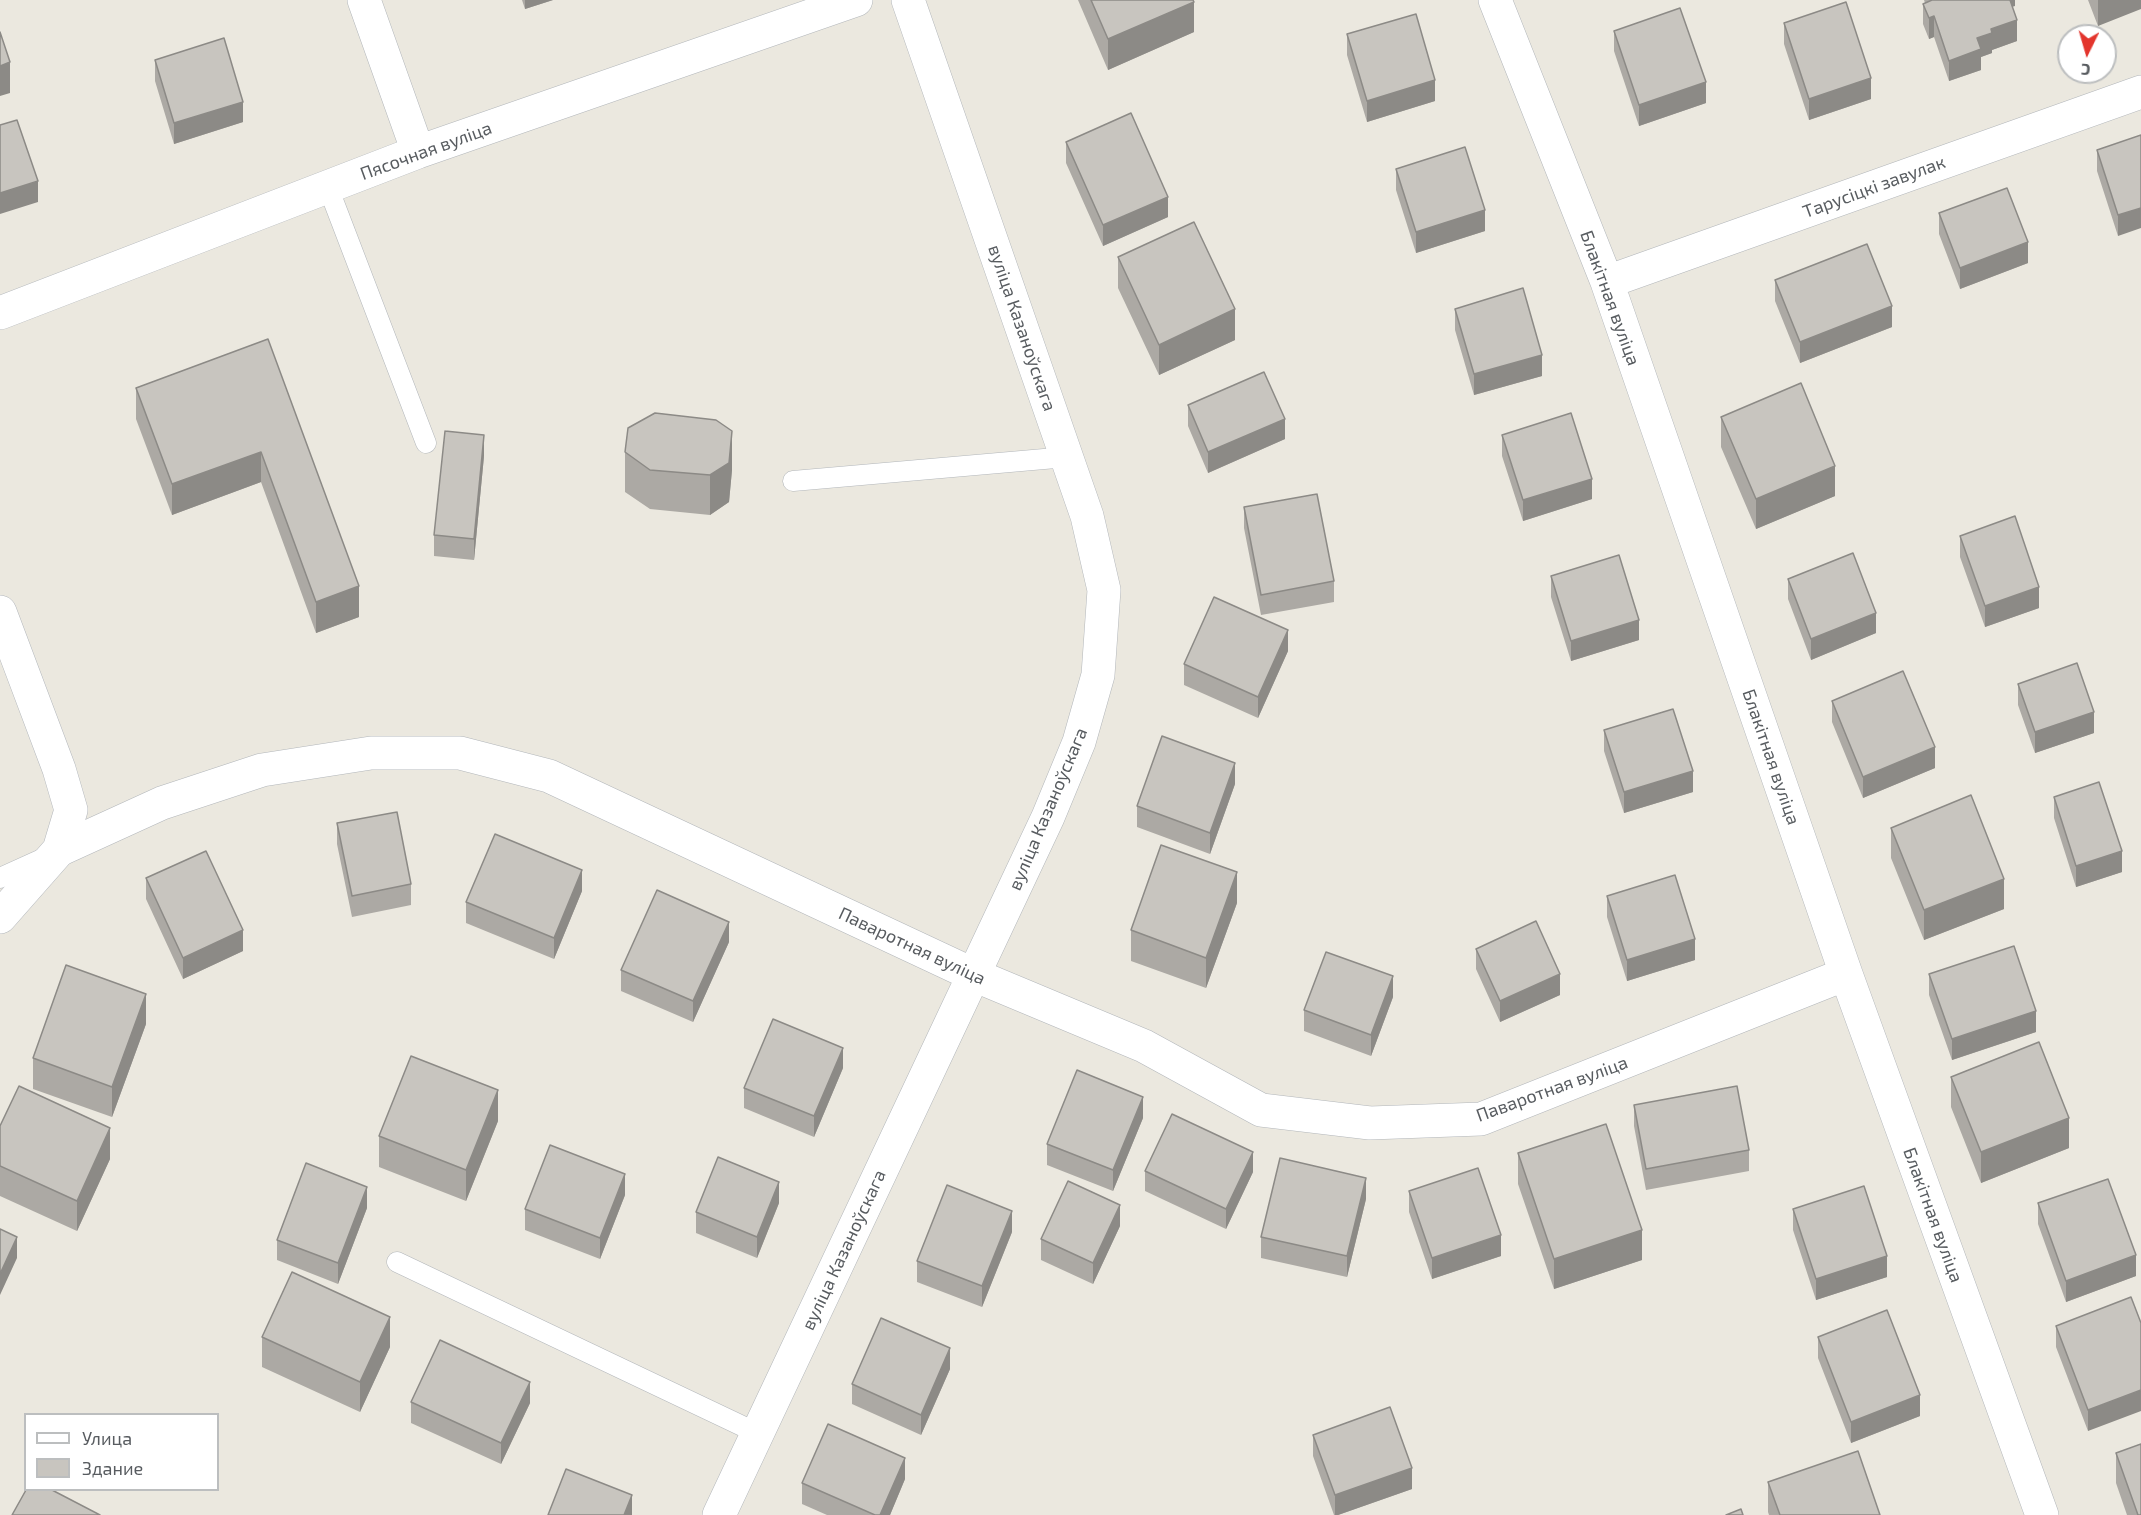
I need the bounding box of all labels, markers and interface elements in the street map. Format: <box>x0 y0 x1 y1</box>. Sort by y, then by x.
north arrow <box>2057 24 2117 84</box>
text: С <box>2080 61 2091 80</box>
street label: Пясочная вуліца <box>357 117 495 185</box>
street label: Тарусіцкі завулак <box>1800 151 1948 223</box>
street label: Блакітная вуліца <box>1576 228 1644 368</box>
street label: вуліца Казаноўскага <box>983 242 1061 414</box>
street label: Блакітная вуліца <box>1738 686 1804 828</box>
street label: вуліца Казаноўскага <box>1004 724 1092 894</box>
street label: Паваротная вуліца <box>835 902 989 990</box>
street label: Паваротная вуліца <box>1473 1052 1631 1126</box>
street label: Блакітная вуліца <box>1899 1145 1967 1285</box>
street label: вуліца Казаноўскага <box>797 1166 891 1334</box>
legend <box>24 1413 219 1491</box>
text: Улица <box>82 1427 132 1449</box>
text: Здание <box>82 1457 143 1479</box>

